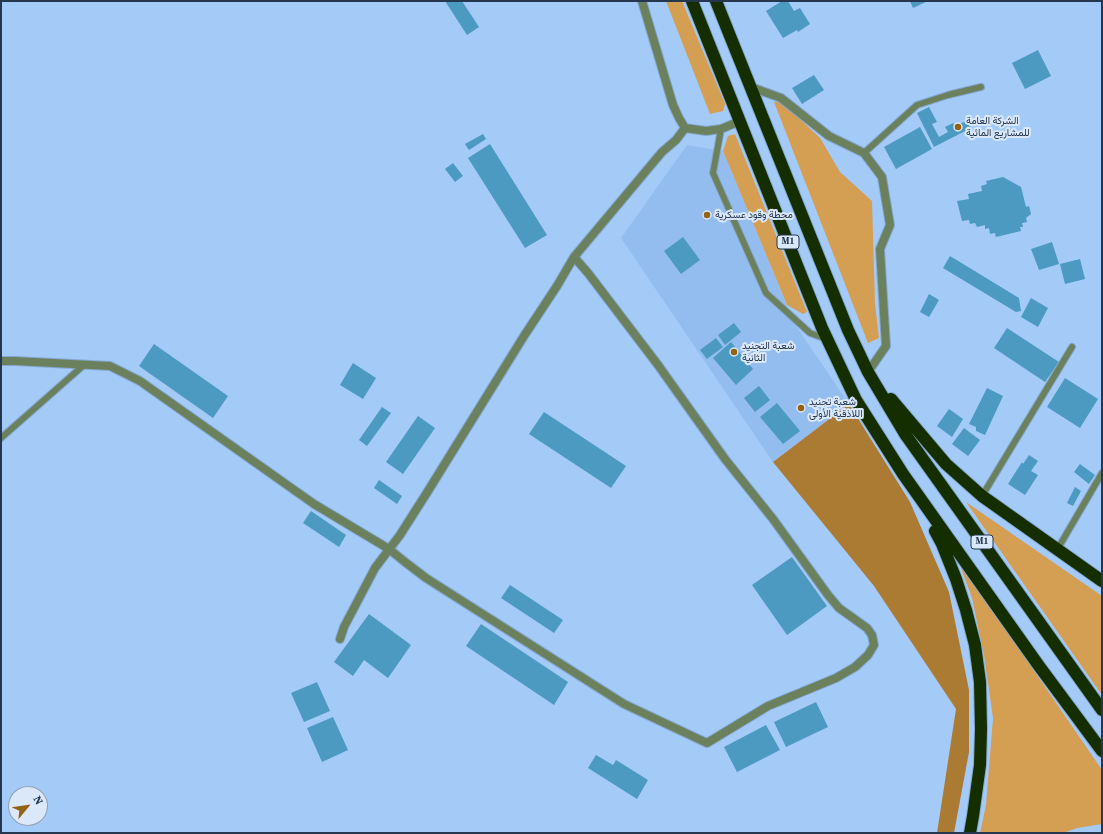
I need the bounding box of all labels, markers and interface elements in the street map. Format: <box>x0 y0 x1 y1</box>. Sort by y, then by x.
place label: الشركة العامة للمشاريع المائية <box>966 115 1030 138</box>
marker: الشركة العامة للمشاريع المائية <box>953 122 963 132</box>
place label: محطة وقود عسكرية <box>715 209 793 221</box>
marker: محطة وقود عسكرية <box>702 210 712 220</box>
road number: M1 <box>777 235 799 249</box>
place label: شعبة التجنيد الثانية <box>742 340 795 364</box>
marker: شعبة التجنيد الثانية <box>729 347 739 357</box>
place label: شعبة تجنيد اللاذقية الأولى <box>809 396 863 420</box>
marker: شعبة تجنيد اللاذقية الأولى <box>796 403 806 413</box>
road number: M1 <box>971 535 993 549</box>
north arrow <box>8 786 48 826</box>
text: N <box>30 793 47 808</box>

